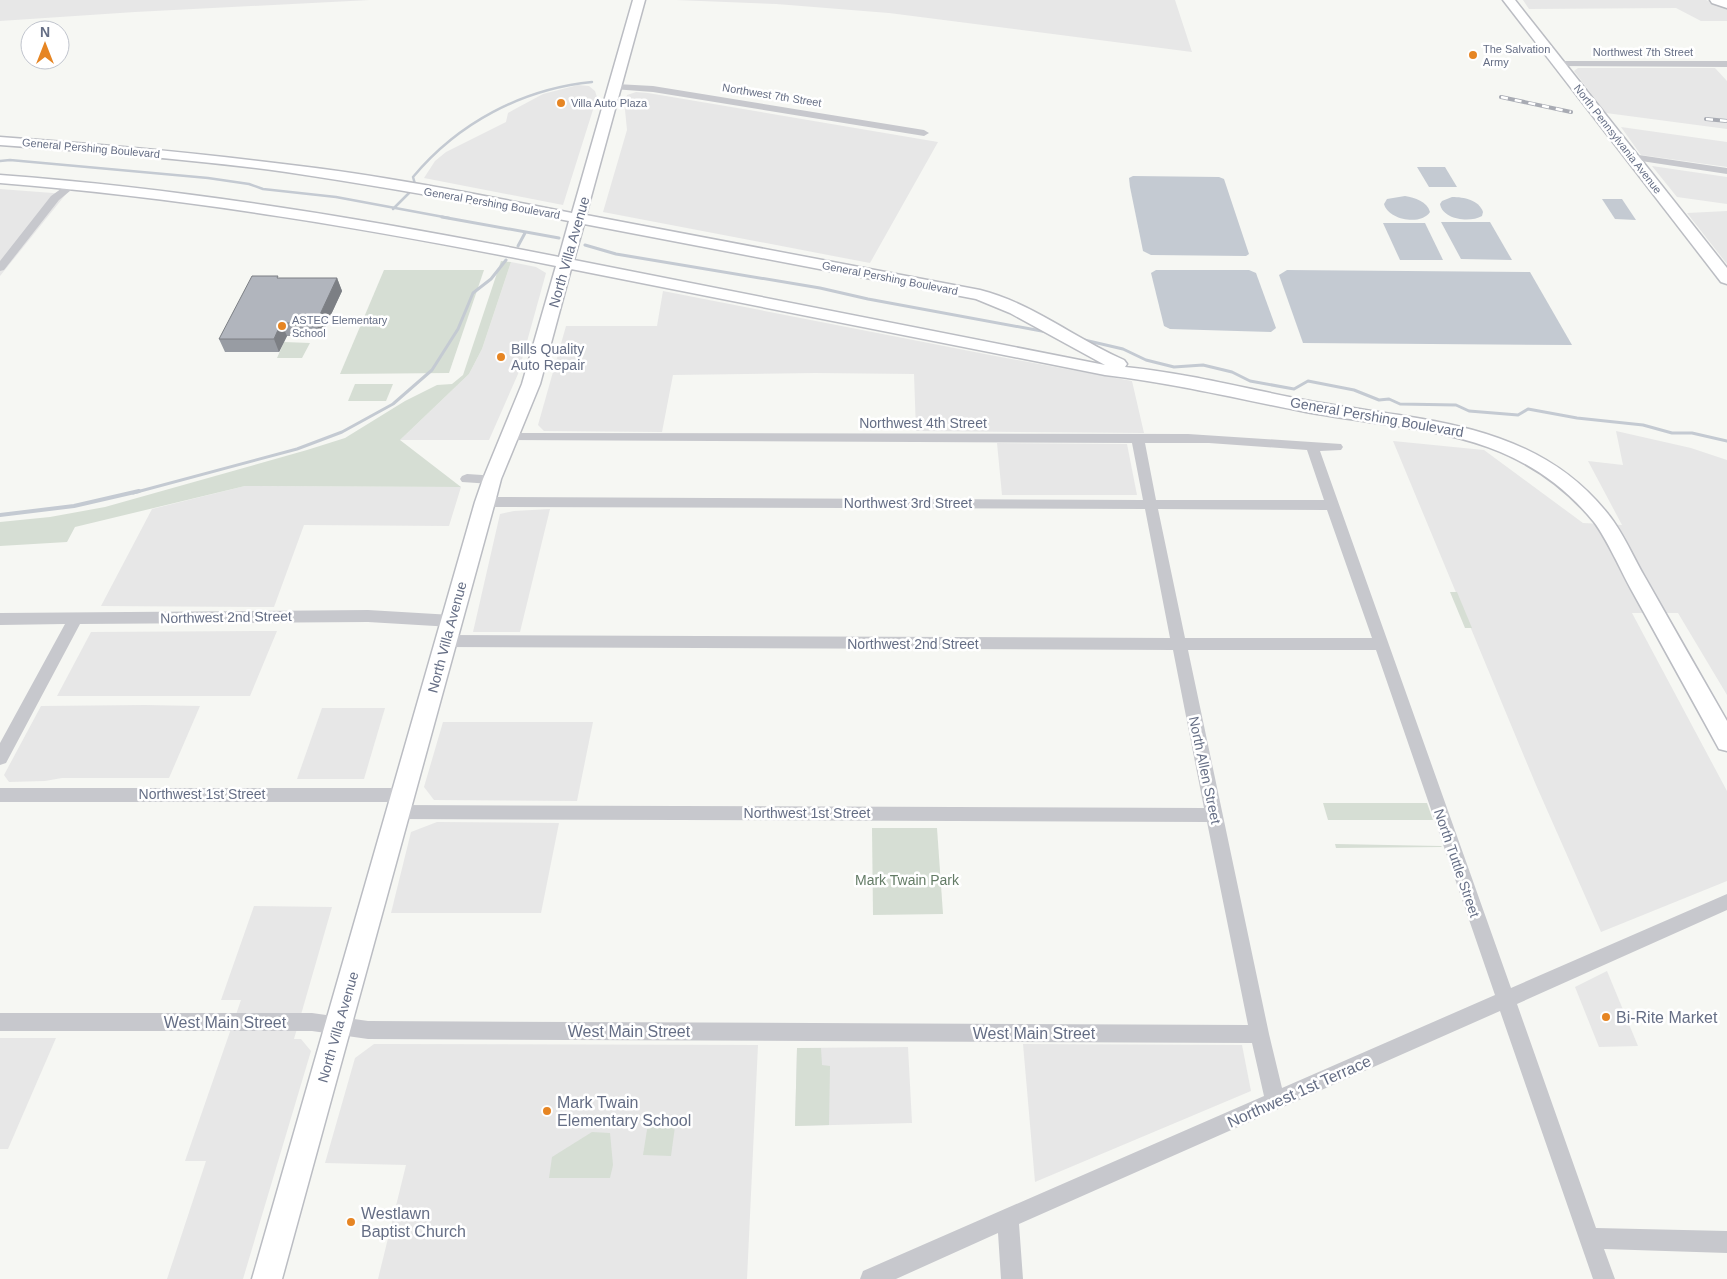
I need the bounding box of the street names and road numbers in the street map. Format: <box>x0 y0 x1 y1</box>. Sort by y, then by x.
street label: Northwest 7th Street <box>1593 46 1693 58</box>
street label: Northwest 7th Street <box>722 81 822 109</box>
street label: North Pennsylvania Avenue <box>1572 82 1664 196</box>
street label: General Pershing Boulevard <box>22 136 160 160</box>
street label: General Pershing Boulevard <box>423 185 561 221</box>
street label: North Villa Avenue <box>546 194 593 309</box>
street label: General Pershing Boulevard <box>821 259 959 297</box>
street label: General Pershing Boulevard <box>1289 394 1465 440</box>
street label: Northwest 4th Street <box>859 415 987 431</box>
street label: Northwest 3rd Street <box>844 495 972 511</box>
street label: North Villa Avenue <box>424 579 470 694</box>
street label: Northwest 2nd Street <box>160 608 292 626</box>
street label: Northwest 2nd Street <box>847 636 979 652</box>
street label: North Allen Street <box>1186 715 1224 825</box>
street label: Northwest 1st Street <box>139 786 266 802</box>
street label: Northwest 1st Street <box>744 805 871 821</box>
street label: North Tuttle Street <box>1431 807 1483 919</box>
street label: North Villa Avenue <box>315 969 362 1084</box>
street label: West Main Street <box>164 1014 287 1031</box>
street label: West Main Street <box>568 1023 691 1040</box>
street label: West Main Street <box>973 1025 1096 1042</box>
street label: Northwest 1st Terrace <box>1225 1052 1374 1131</box>

